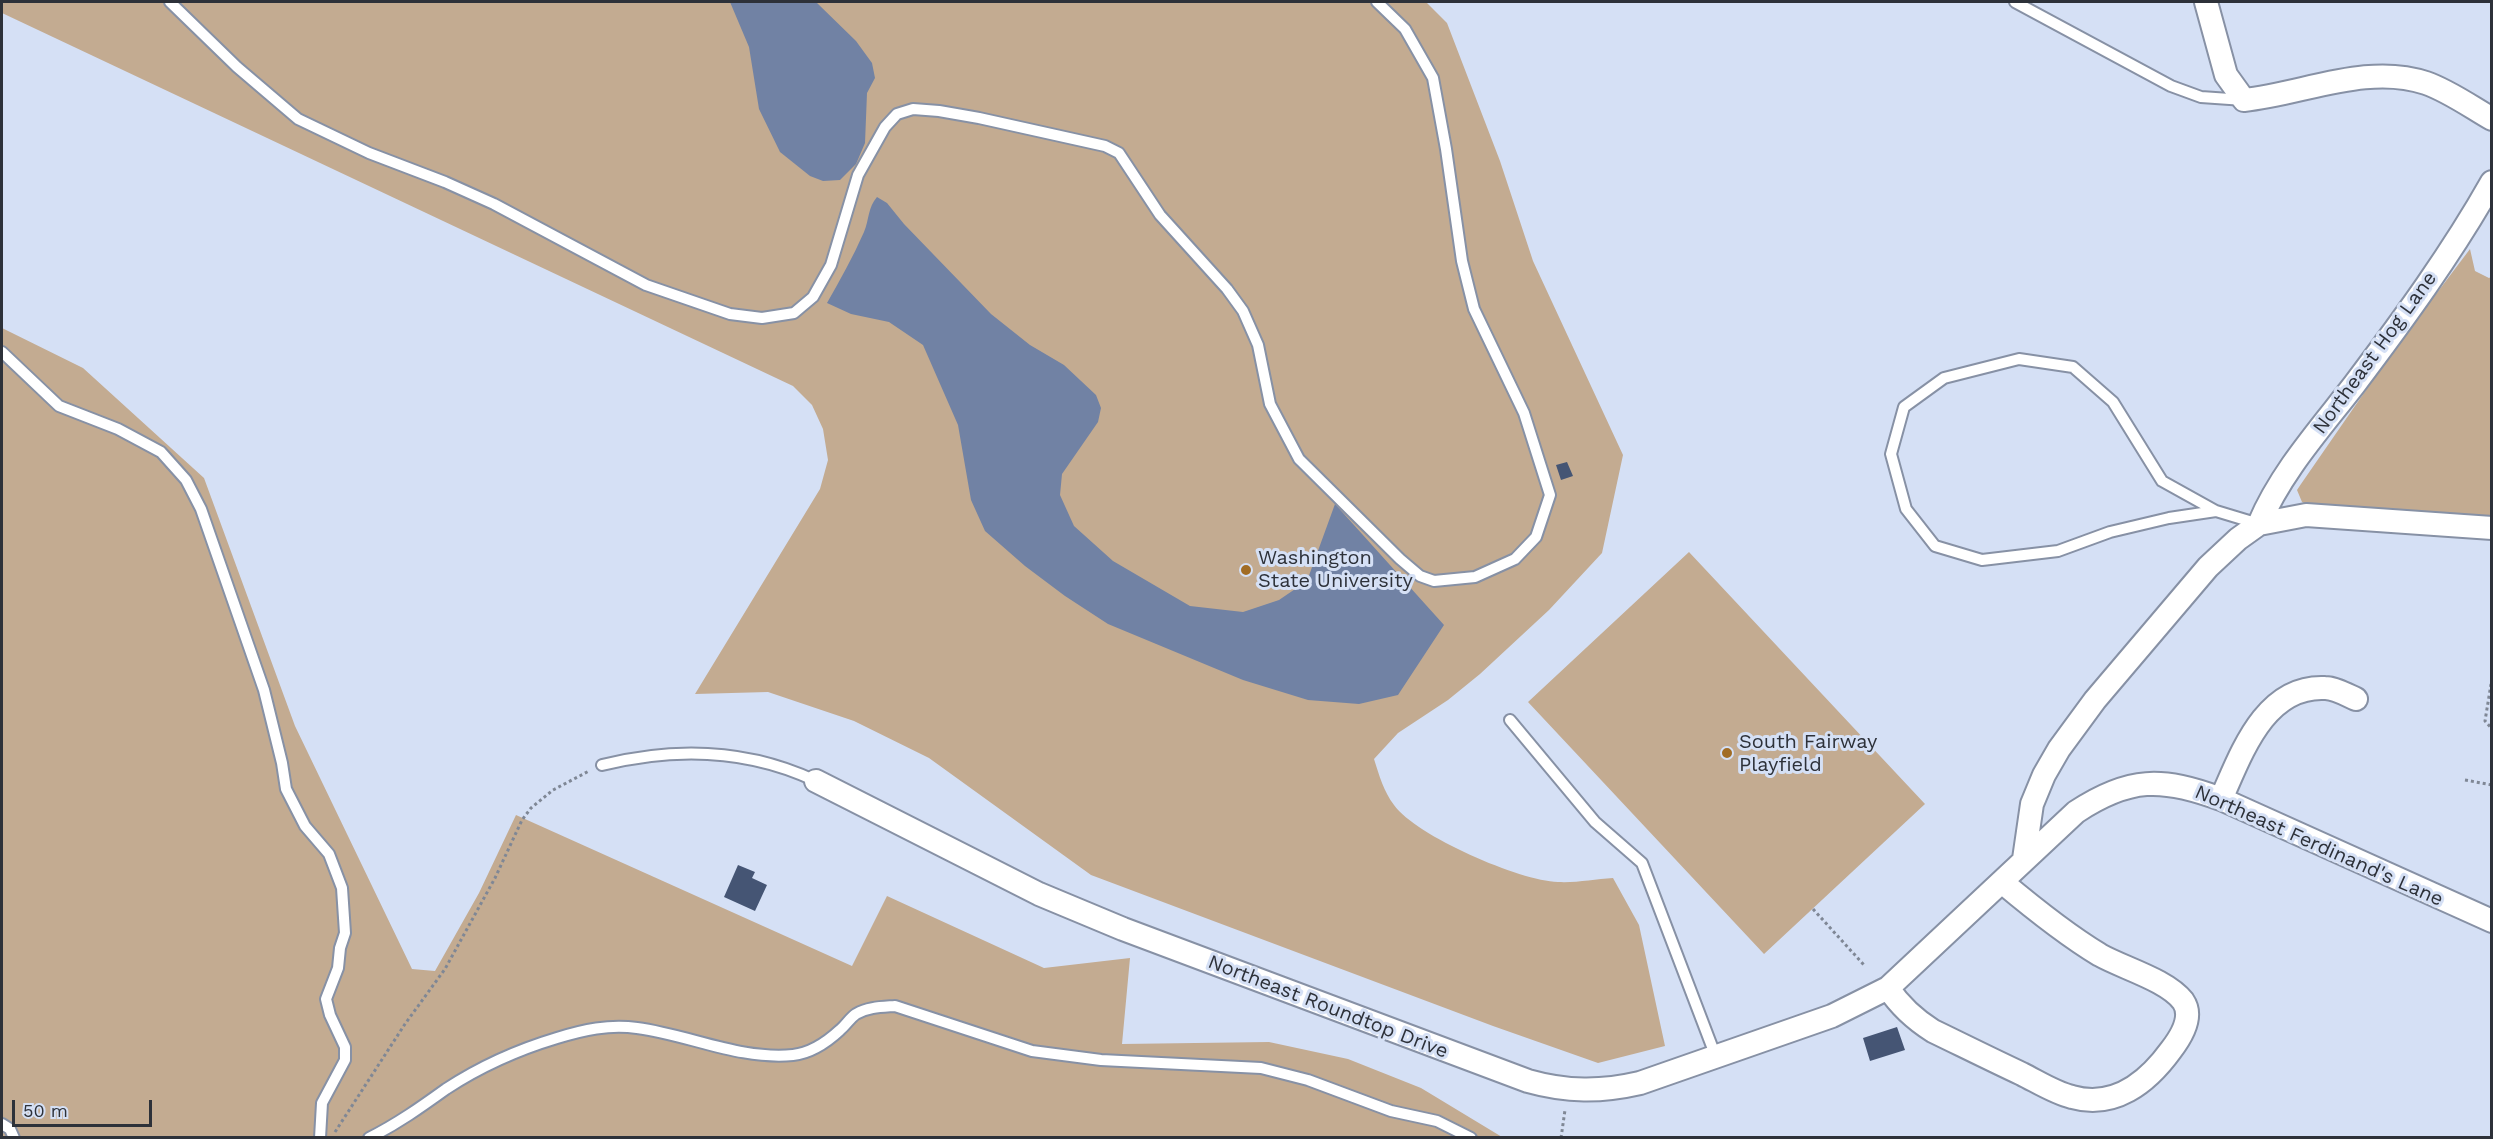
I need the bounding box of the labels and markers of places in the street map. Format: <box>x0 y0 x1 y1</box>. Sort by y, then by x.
place label: Washington State University <box>1258 546 1413 593</box>
marker: Washington State University <box>1239 563 1253 577</box>
place label: South Fairway Playfield <box>1739 730 1877 777</box>
marker: South Fairway Playfield <box>1720 746 1734 760</box>

